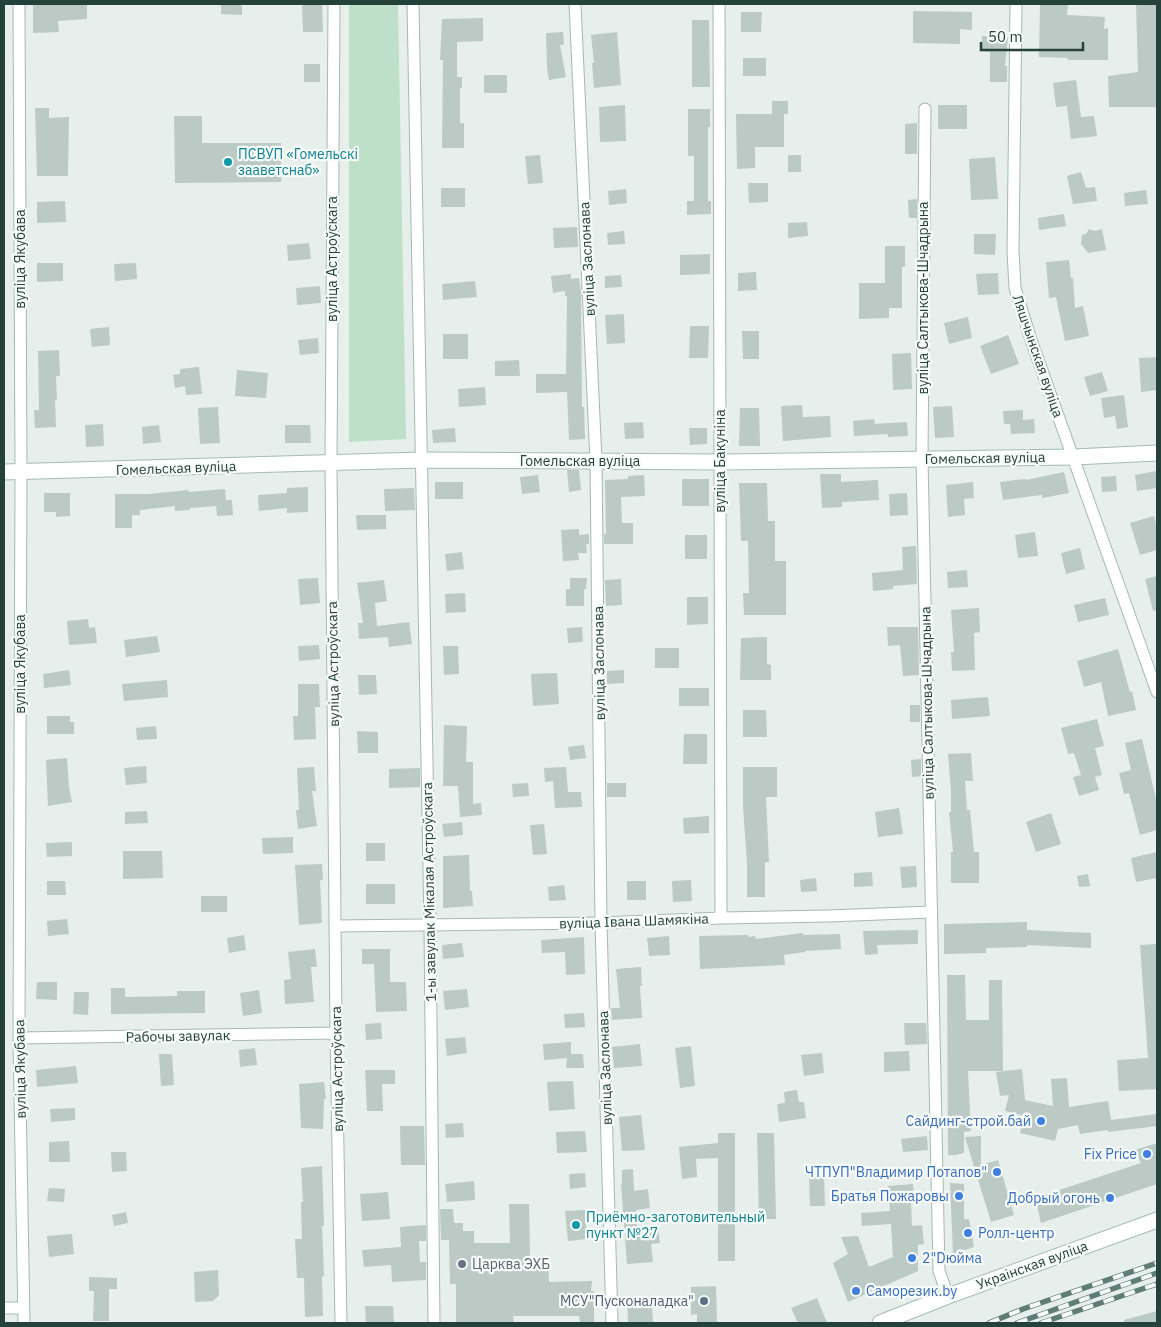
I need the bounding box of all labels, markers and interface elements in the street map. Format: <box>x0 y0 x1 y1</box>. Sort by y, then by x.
scale bar <box>981 20 1084 52</box>
text: 50 m <box>988 27 1023 46</box>
place label: ПСВУП «Гомельскі зааветснаб» <box>238 145 358 179</box>
marker: ПСВУП «Гомельскі зааветснаб» <box>222 156 234 168</box>
street label: вуліца Астроўскага <box>323 196 341 322</box>
street label: вуліца Заслонава <box>575 201 599 317</box>
street label: вуліца Салтыкова-Шчадрына <box>914 201 932 395</box>
street label: вуліца Якубава <box>11 209 29 309</box>
street label: Ляшчынская вуліца <box>1009 292 1068 420</box>
street label: вуліца Бакуніна <box>711 409 729 513</box>
street label: Гомельская вуліца <box>925 448 1046 468</box>
street label: Гомельская вуліца <box>520 452 641 470</box>
street label: Гомельская вуліца <box>115 457 237 479</box>
street label: вуліца Астроўскага <box>323 600 343 727</box>
street label: вуліца Заслонава <box>589 605 609 720</box>
street label: вуліца Салтыкова-Шчадрына <box>916 606 938 800</box>
street label: вуліца Якубава <box>11 614 29 714</box>
street label: 1-ы завулак Мікалая Астроўскага <box>418 781 440 1002</box>
street label: вуліца Івана Шамякіна <box>559 909 710 933</box>
street label: вуліца Астроўскага <box>327 1005 347 1132</box>
street label: вуліца Заслонава <box>594 1010 616 1126</box>
street label: вуліца Якубава <box>10 1019 30 1119</box>
street label: Рабочы завулак <box>126 1026 231 1046</box>
place label: Сайдинг-строй.бай <box>906 1112 1031 1130</box>
marker: Сайдинг-строй.бай <box>1035 1115 1047 1127</box>
place label: Fix Price <box>1084 1145 1137 1163</box>
marker: Fix Price <box>1141 1148 1153 1160</box>
place label: ЧТПУП"Владимир Потапов" <box>805 1163 987 1181</box>
marker: ЧТПУП"Владимир Потапов" <box>991 1166 1003 1178</box>
place label: Братья Пожаровы <box>831 1187 949 1205</box>
place label: Добрый огонь <box>1007 1189 1100 1207</box>
marker: Братья Пожаровы <box>953 1190 965 1202</box>
marker: Добрый огонь <box>1104 1192 1116 1204</box>
place label: Приёмно-заготовительный пункт №27 <box>586 1208 765 1242</box>
marker: Приёмно-заготовительный пункт №27 <box>570 1219 582 1231</box>
place label: Ролл-центр <box>978 1224 1054 1242</box>
marker: Ролл-центр <box>962 1227 974 1239</box>
street label: Украінская вуліца <box>974 1236 1091 1294</box>
place label: 2"Dюйма <box>922 1249 983 1267</box>
marker: 2"Dюйма <box>906 1252 918 1264</box>
place label: Царква ЭХБ <box>472 1255 550 1273</box>
marker: Царква ЭХБ <box>456 1258 468 1270</box>
place label: Саморезик.by <box>866 1282 957 1300</box>
marker: Саморезик.by <box>850 1285 862 1297</box>
place label: МСУ"Пусконаладка" <box>560 1292 694 1310</box>
marker: МСУ"Пусконаладка" <box>698 1295 710 1307</box>

